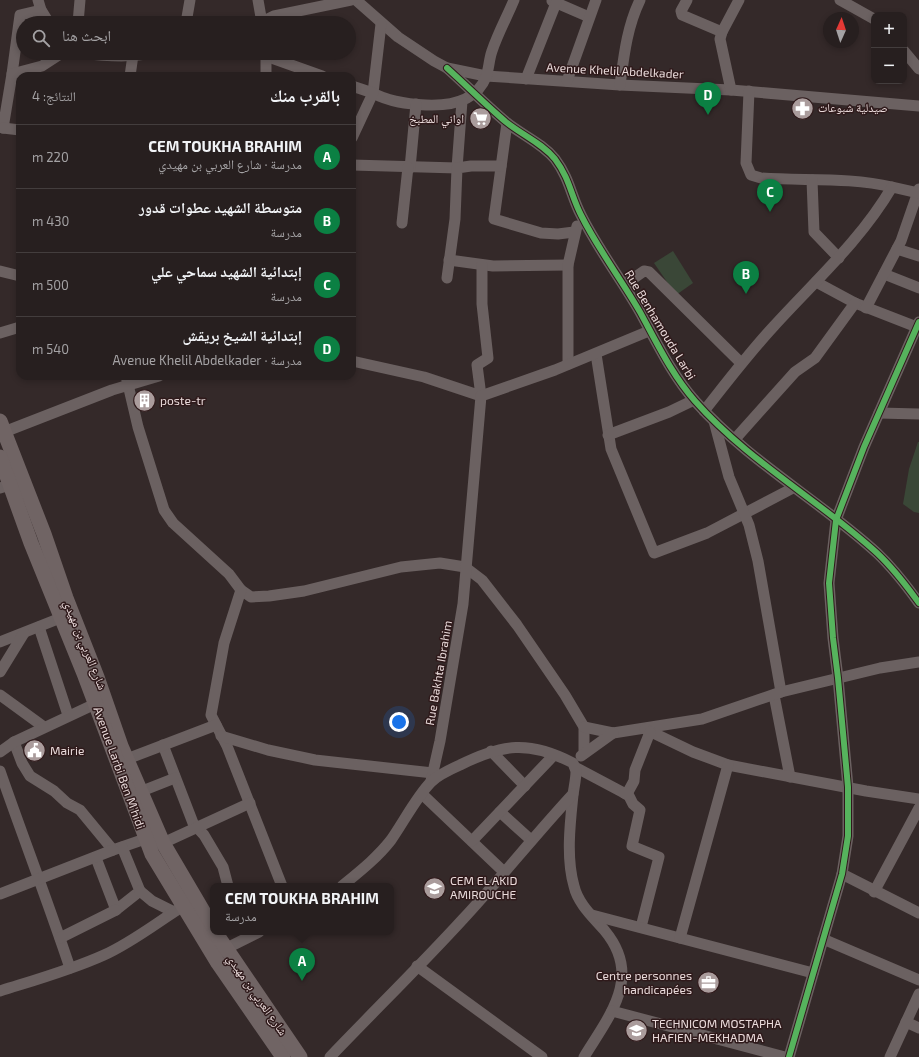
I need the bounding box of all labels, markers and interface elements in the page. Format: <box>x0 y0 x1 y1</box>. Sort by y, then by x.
north arrow <box>823 12 859 48</box>
map controls <box>871 12 907 84</box>
button: + <box>871 12 907 48</box>
search box <box>16 16 356 60</box>
text: ابحث هنا <box>62 26 111 44</box>
icon: search <box>30 27 52 49</box>
button: − <box>871 48 907 84</box>
street label: Avenue Khelil Abdelkader <box>546 59 684 81</box>
pin: D <box>695 82 721 115</box>
text: بالقرب منك <box>270 85 340 105</box>
text: النتائج: 4 <box>32 88 76 104</box>
pharmacy icon: صيدلية شبوعات <box>790 95 816 121</box>
place label: صيدلية شبوعات <box>818 100 888 115</box>
supermarket icon: اواني المطبخ <box>467 106 493 132</box>
place label: اواني المطبخ <box>409 111 464 129</box>
text: CEM TOUKHA BRAHIM <box>148 137 302 155</box>
text: 220 m <box>32 149 69 165</box>
text: A <box>323 149 331 165</box>
text: مدرسة · شارع العربي بن مهيدي <box>158 156 302 172</box>
pin: C <box>757 179 783 212</box>
text: متوسطة الشهيد عطوات قدور <box>139 198 302 216</box>
text: 430 m <box>32 213 69 229</box>
text: B <box>323 213 331 229</box>
text: مدرسة <box>270 224 302 240</box>
pin: B <box>733 261 759 294</box>
text: إبتدائية الشهيد سماحي علي <box>151 262 302 280</box>
street label: Rue Benhamouda Larbi <box>623 267 699 382</box>
text: 500 m <box>32 277 69 293</box>
text: C <box>323 277 331 293</box>
text: مدرسة <box>270 288 302 304</box>
text: إبتدائية الشيخ بريقش <box>182 326 302 344</box>
text: 540 m <box>32 341 69 357</box>
text: D <box>323 341 331 357</box>
text: مدرسة · Avenue Khelil Abdelkader <box>113 352 302 368</box>
building icon: poste-tr <box>131 388 157 414</box>
place label: poste-tr <box>160 393 206 407</box>
street label: شارع العربي بن مهيدي <box>58 598 110 693</box>
street label: Rue Bakhta Ibrahim <box>422 619 454 726</box>
street label: Avenue Larbi Ben M'hidi <box>91 704 149 831</box>
your location <box>389 712 409 732</box>
public building icon: Mairie <box>22 738 48 764</box>
place label: Mairie <box>50 743 84 757</box>
place label: CEM EL AKID AMIROUCHE <box>450 873 517 901</box>
school or university icon: CEM EL AKID AMIROUCHE <box>421 875 447 901</box>
popup <box>210 883 394 935</box>
text: CEM TOUKHA BRAHIM <box>225 889 379 907</box>
text: مدرسة <box>225 908 257 924</box>
pin: A <box>289 948 315 981</box>
street label: شارع العربي بن مهيدي <box>221 951 291 1040</box>
place label: Centre personnes handicapées <box>596 968 692 996</box>
office icon: Centre personnes handicapées <box>695 970 721 996</box>
place label: TECHNICOM MOSTAPHA HAFIEN-MEKHADMA <box>652 1016 782 1044</box>
school or university icon: TECHNICOM MOSTAPHA HAFIEN-MEKHADMA <box>624 1018 650 1044</box>

